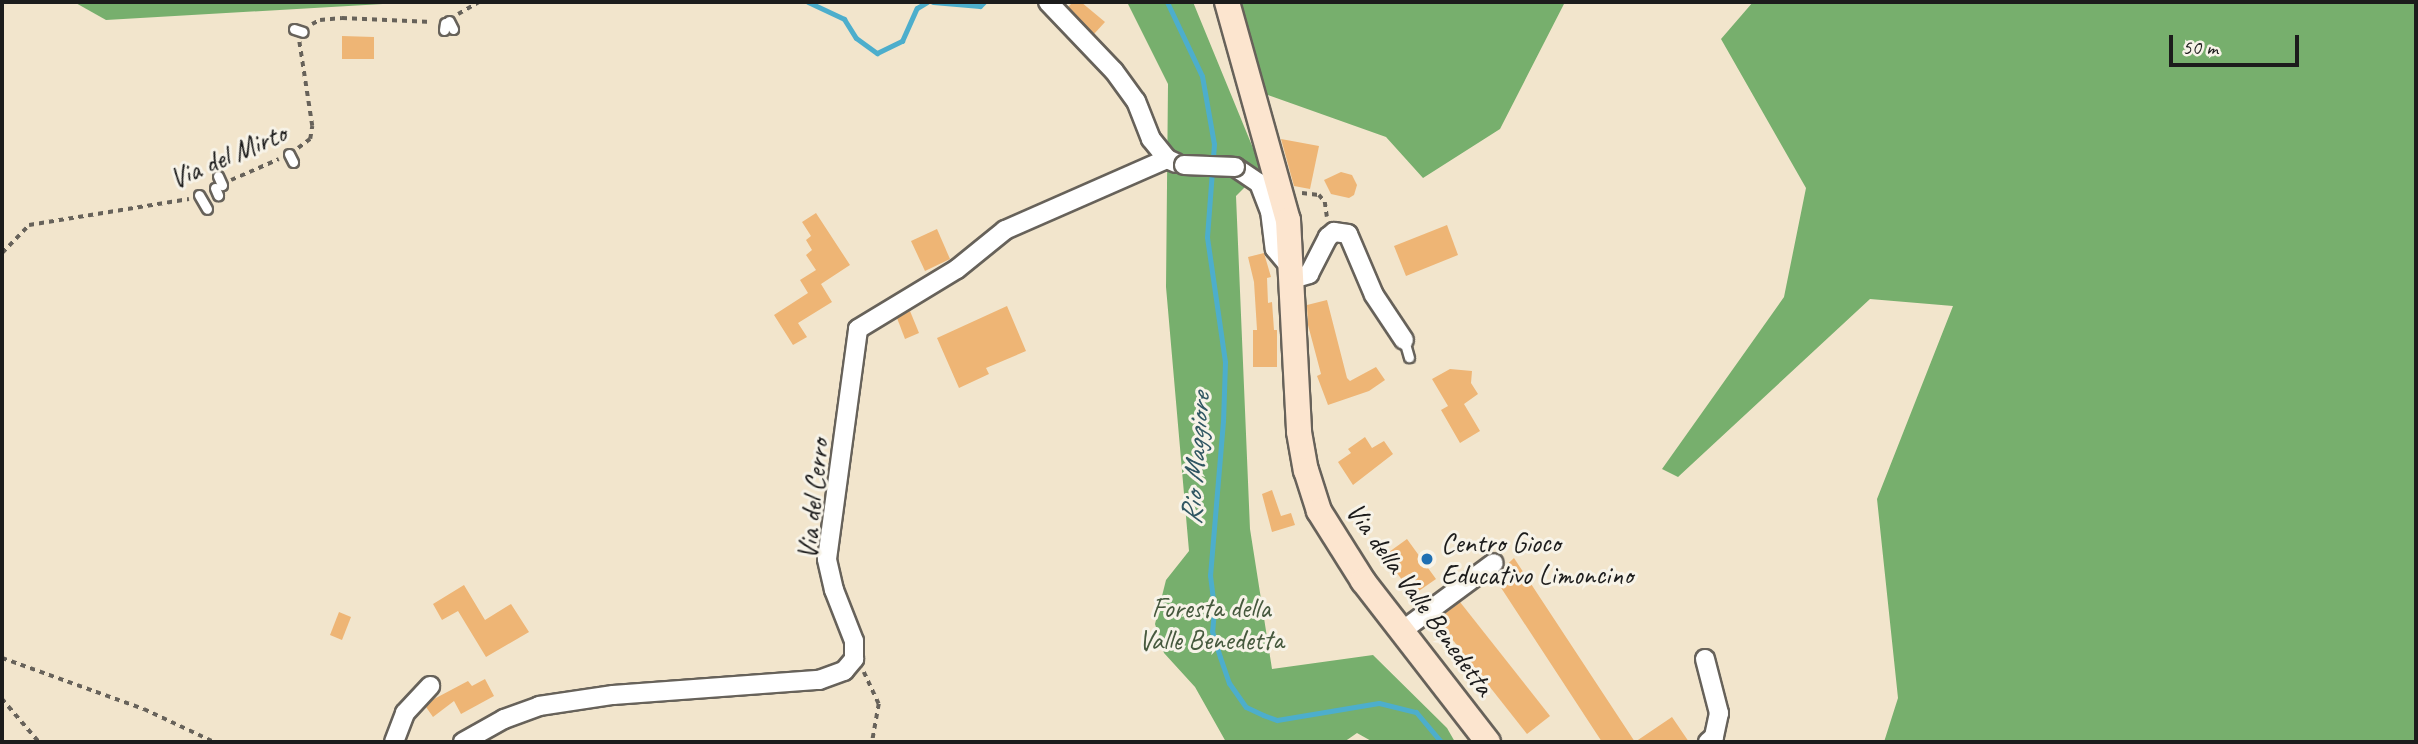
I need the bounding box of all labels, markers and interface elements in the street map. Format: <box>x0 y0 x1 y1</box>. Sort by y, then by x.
scale bar <box>2173 21 2302 65</box>
text: 50 m <box>2182 34 2218 60</box>
street label: Via del Mirto <box>165 116 291 196</box>
water label: Rio Maggiore <box>1172 392 1218 526</box>
street label: Via del Cerro <box>790 437 836 561</box>
street label: Via della Valle Benedetta <box>1339 496 1501 702</box>
place label: Centro Gioco Educativo Limoncino <box>1441 526 1632 592</box>
marker: Centro Gioco Educativo Limoncino <box>1419 551 1435 567</box>
park label: Foresta della Valle Benedetta <box>1138 591 1284 657</box>

